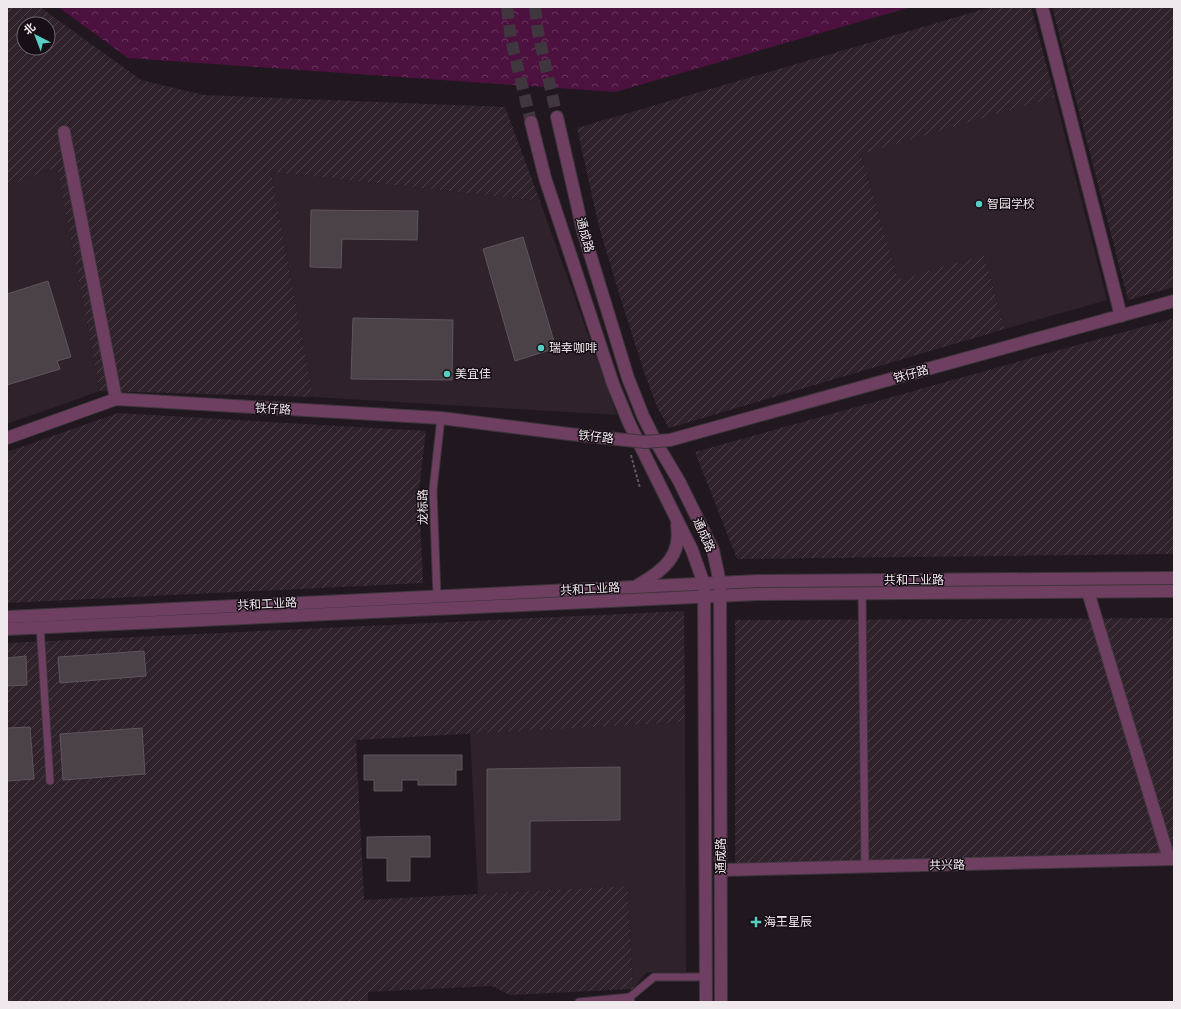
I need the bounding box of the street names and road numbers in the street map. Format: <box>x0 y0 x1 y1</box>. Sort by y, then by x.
street label: 通成路 <box>574 216 597 254</box>
street label: 铁仔路 <box>892 362 930 385</box>
street label: 铁仔路 <box>255 400 291 417</box>
street label: 铁仔路 <box>577 427 615 446</box>
street label: 龙标路 <box>415 489 430 525</box>
street label: 通成路 <box>690 515 719 554</box>
street label: 共和工业路 <box>884 572 944 587</box>
street label: 共和工业路 <box>560 579 620 598</box>
street label: 共和工业路 <box>237 594 297 613</box>
street label: 通成路 <box>713 838 728 874</box>
street label: 共兴路 <box>929 857 965 872</box>

